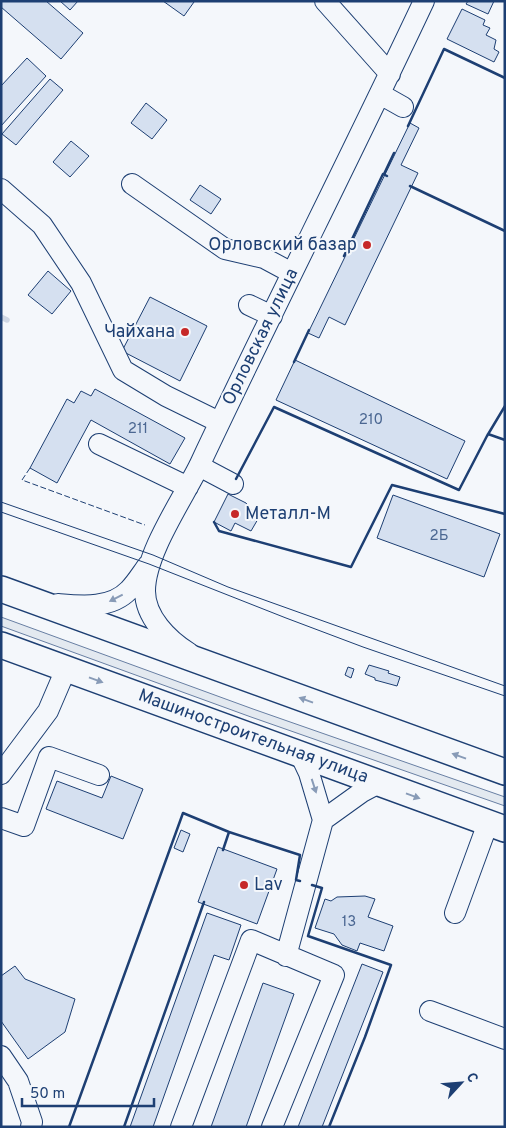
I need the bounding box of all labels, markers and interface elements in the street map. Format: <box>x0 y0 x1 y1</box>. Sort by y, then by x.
place label: Орловский базар <box>208 234 357 257</box>
marker: Орловский базар <box>361 239 373 251</box>
street label: Орловская улица <box>218 265 304 409</box>
place label: Чайхана <box>104 321 175 344</box>
marker: Чайхана <box>179 326 191 338</box>
house number: 210 <box>359 411 383 430</box>
house number: 211 <box>128 420 148 439</box>
place label: Металл-М <box>245 503 331 526</box>
marker: Металл-М <box>229 508 241 520</box>
house number: 2Б <box>429 527 449 546</box>
one-way arrow <box>109 594 123 602</box>
one-way arrow <box>89 677 104 684</box>
street label: Машиностроительная улица <box>135 685 371 789</box>
one-way arrow <box>298 696 313 704</box>
one-way arrow <box>451 752 466 760</box>
one-way arrow <box>310 779 318 794</box>
one-way arrow <box>406 793 421 800</box>
place label: Lav <box>254 874 283 897</box>
marker: Lav <box>238 879 250 891</box>
house number: 13 <box>342 913 356 932</box>
north arrow <box>436 1058 486 1108</box>
text: С <box>462 1070 481 1086</box>
scale bar <box>22 1076 155 1108</box>
text: 50 m <box>30 1085 65 1104</box>

